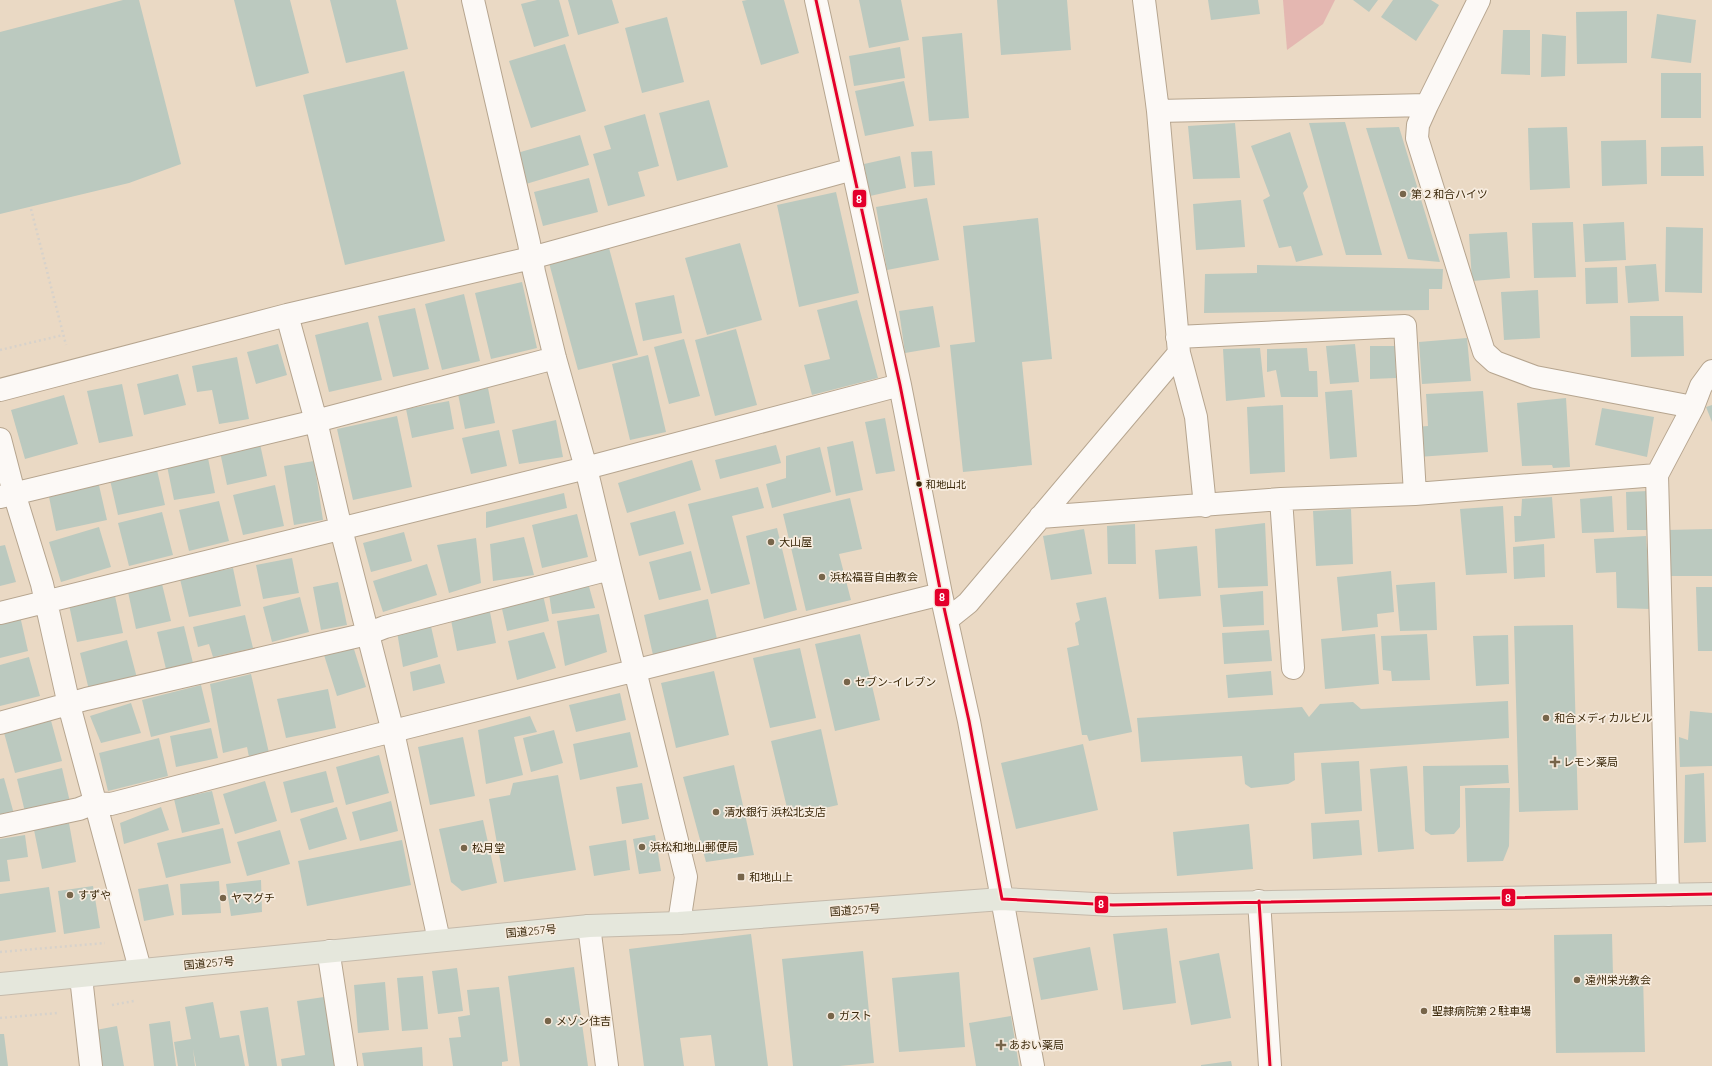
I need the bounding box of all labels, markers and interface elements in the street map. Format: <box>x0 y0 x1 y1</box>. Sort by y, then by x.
place label: 第２和合ハイツ <box>1411 187 1488 201</box>
line badge: 8 <box>852 189 867 208</box>
marker: 第２和合ハイツ <box>1398 189 1408 199</box>
text: 8 <box>856 192 862 206</box>
place label: 和地山北 <box>926 478 966 491</box>
marker: 和地山北 <box>914 479 924 489</box>
place label: 大山屋 <box>779 535 812 549</box>
marker: 大山屋 <box>766 537 776 547</box>
place label: 浜松福音自由教会 <box>830 570 918 584</box>
marker: 浜松福音自由教会 <box>817 572 827 582</box>
line badge: 8 <box>934 588 950 607</box>
text: 8 <box>939 590 945 604</box>
place label: セブン-イレブン <box>855 675 936 689</box>
marker: セブン-イレブン <box>842 677 852 687</box>
place label: 和合メディカルビル <box>1554 711 1652 725</box>
marker: 和合メディカルビル <box>1541 713 1551 723</box>
place label: レモン薬局 <box>1563 755 1618 769</box>
marker: レモン薬局 <box>1550 757 1560 767</box>
place label: 清水銀行 浜松北支店 <box>724 805 826 819</box>
marker: 清水銀行 浜松北支店 <box>711 807 721 817</box>
place label: 浜松和地山郵便局 <box>650 840 738 854</box>
place label: 松月堂 <box>472 841 505 855</box>
marker: 浜松和地山郵便局 <box>637 842 647 852</box>
marker: 松月堂 <box>459 843 469 853</box>
place label: 和地山上 <box>749 870 793 884</box>
marker: 和地山上 <box>736 872 746 882</box>
place label: すずや <box>78 888 111 902</box>
line badge: 8 <box>1501 888 1516 907</box>
marker: すずや <box>65 890 75 900</box>
place label: ヤマグチ <box>231 891 275 905</box>
text: 8 <box>1505 891 1511 905</box>
marker: ヤマグチ <box>218 893 228 903</box>
line badge: 8 <box>1094 895 1109 914</box>
text: 8 <box>1098 897 1104 911</box>
street label: 国道257号 <box>829 901 881 919</box>
street label: 国道257号 <box>505 922 557 940</box>
street label: 国道257号 <box>183 954 235 972</box>
place label: 遠州栄光教会 <box>1585 973 1651 987</box>
marker: 遠州栄光教会 <box>1572 975 1582 985</box>
place label: 聖隷病院第２駐車場 <box>1432 1004 1531 1018</box>
marker: 聖隷病院第２駐車場 <box>1419 1006 1429 1016</box>
place label: ガスト <box>839 1009 872 1023</box>
marker: ガスト <box>826 1011 836 1021</box>
place label: メゾン住吉 <box>556 1014 611 1028</box>
marker: メゾン住吉 <box>543 1016 553 1026</box>
place label: あおい薬局 <box>1009 1038 1064 1052</box>
marker: あおい薬局 <box>996 1040 1006 1050</box>

